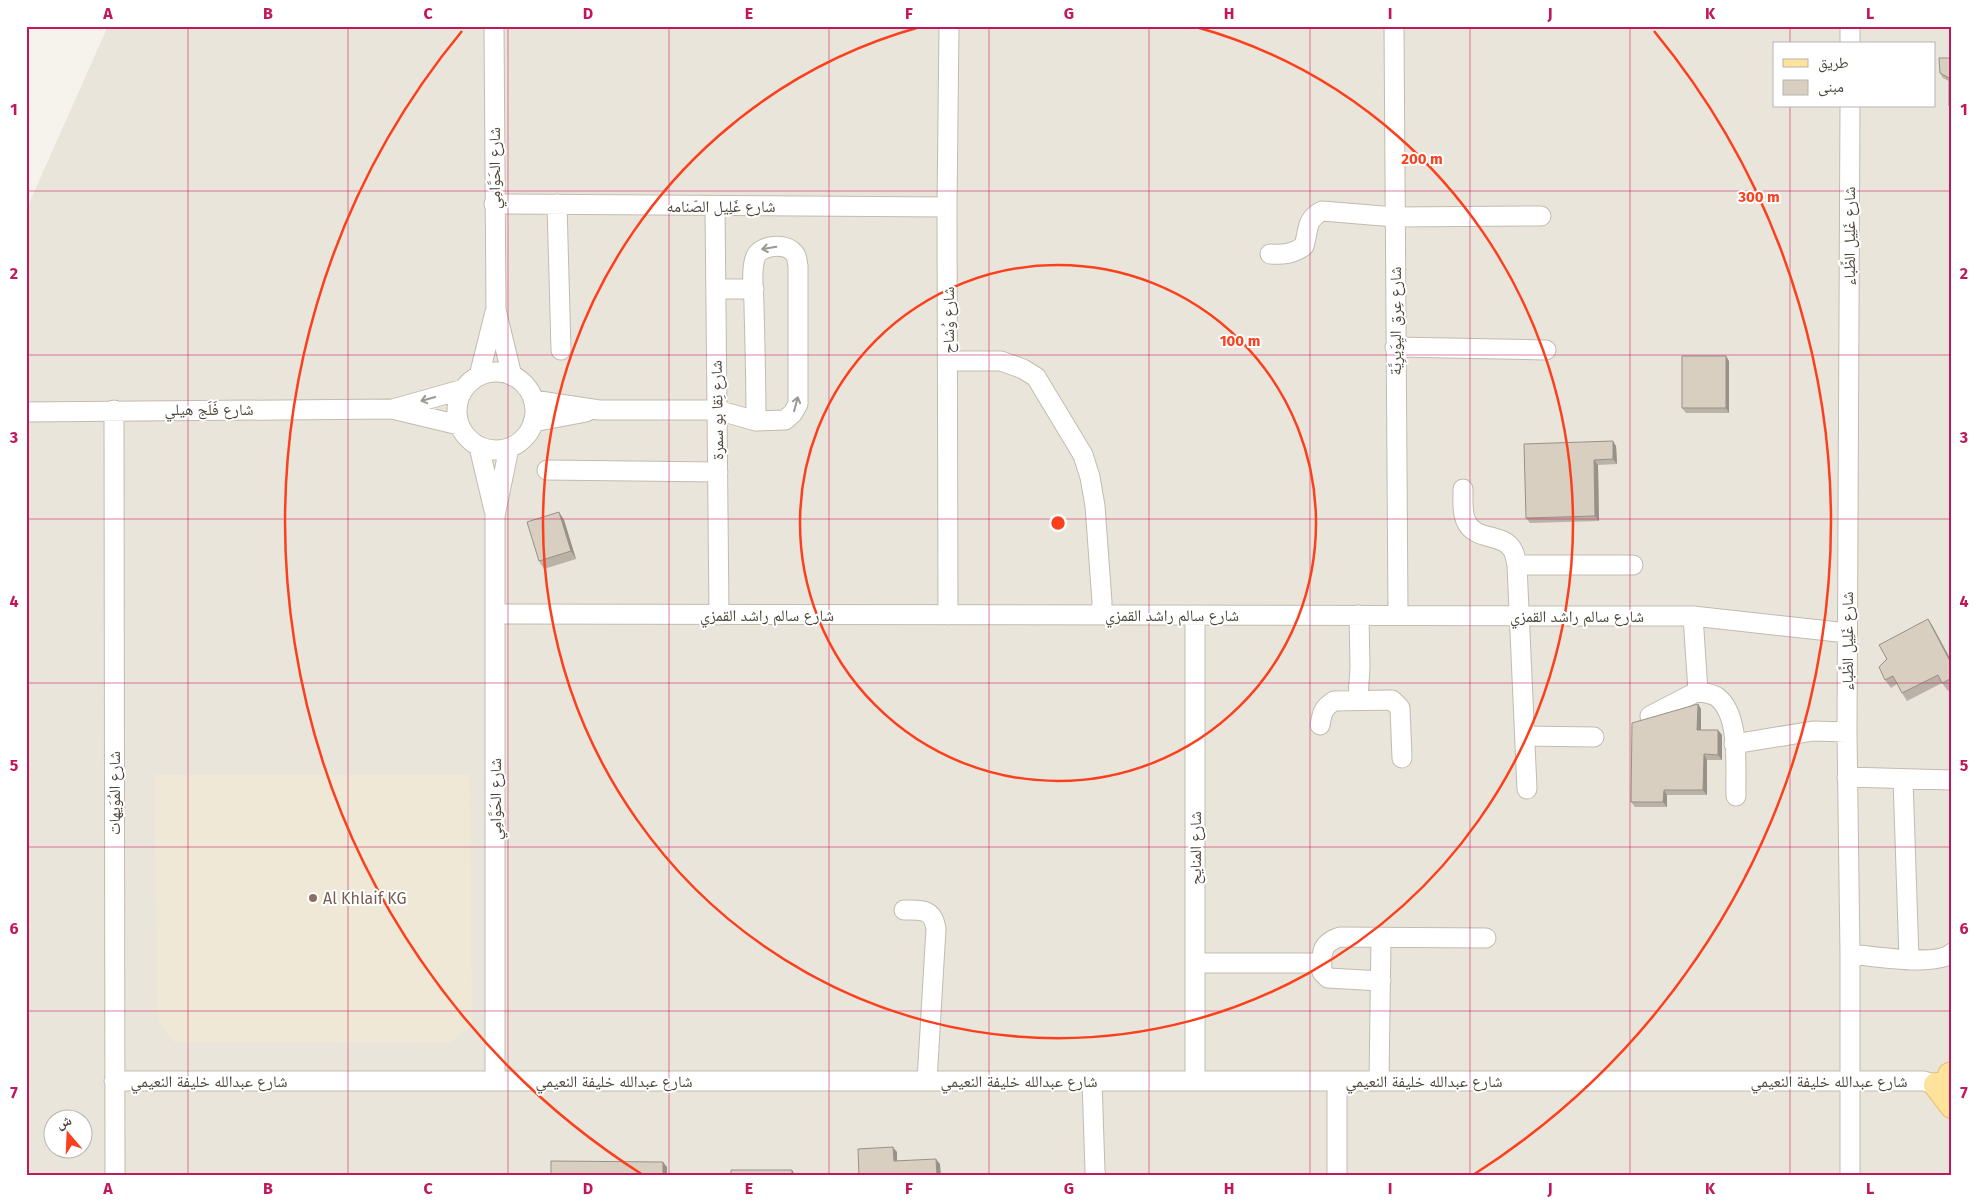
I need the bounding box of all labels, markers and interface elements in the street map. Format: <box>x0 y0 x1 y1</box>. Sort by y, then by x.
text: A <box>102 4 113 23</box>
text: B <box>263 4 273 23</box>
text: C <box>423 4 433 23</box>
text: D <box>583 4 593 23</box>
text: E <box>745 4 753 23</box>
text: F <box>905 4 913 23</box>
text: G <box>1064 4 1074 23</box>
text: H <box>1224 4 1234 23</box>
text: I <box>1388 4 1392 23</box>
text: J <box>1546 4 1553 23</box>
text: K <box>1705 4 1716 23</box>
text: L <box>1866 4 1874 23</box>
legend <box>1773 42 1936 108</box>
text: طريق <box>1818 54 1849 73</box>
text: مبنى <box>1818 78 1844 97</box>
text: 1 <box>10 100 18 119</box>
text: 1 <box>1960 100 1968 119</box>
street label: شارع الحَوَّامِي <box>485 127 507 209</box>
text: 200 m <box>1401 150 1443 168</box>
street label: شارع غَلِيل الظِّباء <box>1839 186 1860 286</box>
text: 300 m <box>1737 188 1780 206</box>
street label: شارع غَلِيل الصّنامه <box>666 197 776 217</box>
one-way arrow <box>762 244 778 254</box>
text: 2 <box>10 264 18 283</box>
text: 2 <box>1960 264 1968 283</box>
street label: شارع عِرق اليِوَيرِيَّة <box>1386 267 1407 375</box>
street label: شارع وُشاح <box>939 287 959 353</box>
text: 100 m <box>1220 332 1260 350</box>
street label: شارع نِقا بو سمرة <box>707 360 728 460</box>
one-way arrow <box>420 394 436 404</box>
one-way arrow <box>792 397 801 413</box>
street label: شارع فَلَج هيلي <box>165 400 254 422</box>
text: 3 <box>9 428 18 447</box>
text: 3 <box>1959 428 1968 447</box>
centre of rings <box>1049 514 1067 532</box>
street label: شارع غَلِيل الظِّباء <box>1837 591 1858 691</box>
text: 4 <box>9 592 19 611</box>
text: 4 <box>1959 592 1969 611</box>
street label: شارع سالم راشد القمزي <box>700 606 834 628</box>
street label: شارع سالم راشد القمزي <box>1105 606 1239 628</box>
street label: شارع سالم راشد القمزي <box>1510 607 1644 629</box>
street label: شارع المُوَيهات <box>105 751 125 835</box>
text: 5 <box>10 756 19 775</box>
text: 5 <box>1960 756 1969 775</box>
street label: شارع الحَوَّامِي <box>486 758 508 840</box>
street label: شارع المنايح <box>1186 811 1206 885</box>
place label: Al Khlaif KG <box>323 889 407 908</box>
marker: Al Khlaif KG <box>307 892 319 904</box>
text: 6 <box>9 919 19 938</box>
text: 6 <box>1959 919 1969 938</box>
street label: شارع عبدالله خليفة النعيمي <box>131 1072 287 1094</box>
street label: شارع عبدالله خليفة النعيمي <box>536 1072 692 1094</box>
street label: شارع عبدالله خليفة النعيمي <box>941 1072 1097 1094</box>
street label: شارع عبدالله خليفة النعيمي <box>1346 1072 1502 1094</box>
street label: شارع عبدالله خليفة النعيمي <box>1751 1072 1907 1094</box>
text: 7 <box>10 1083 18 1102</box>
text: 7 <box>1960 1083 1968 1102</box>
north arrow <box>42 1110 92 1160</box>
text: ش <box>54 1112 74 1133</box>
text: A <box>102 1179 113 1198</box>
text: B <box>263 1179 273 1198</box>
text: C <box>423 1179 433 1198</box>
text: D <box>583 1179 593 1198</box>
text: E <box>745 1179 753 1198</box>
text: F <box>905 1179 913 1198</box>
text: G <box>1064 1179 1074 1198</box>
text: H <box>1224 1179 1234 1198</box>
text: I <box>1388 1179 1392 1198</box>
text: J <box>1546 1179 1553 1198</box>
text: K <box>1705 1179 1716 1198</box>
text: L <box>1866 1179 1874 1198</box>

